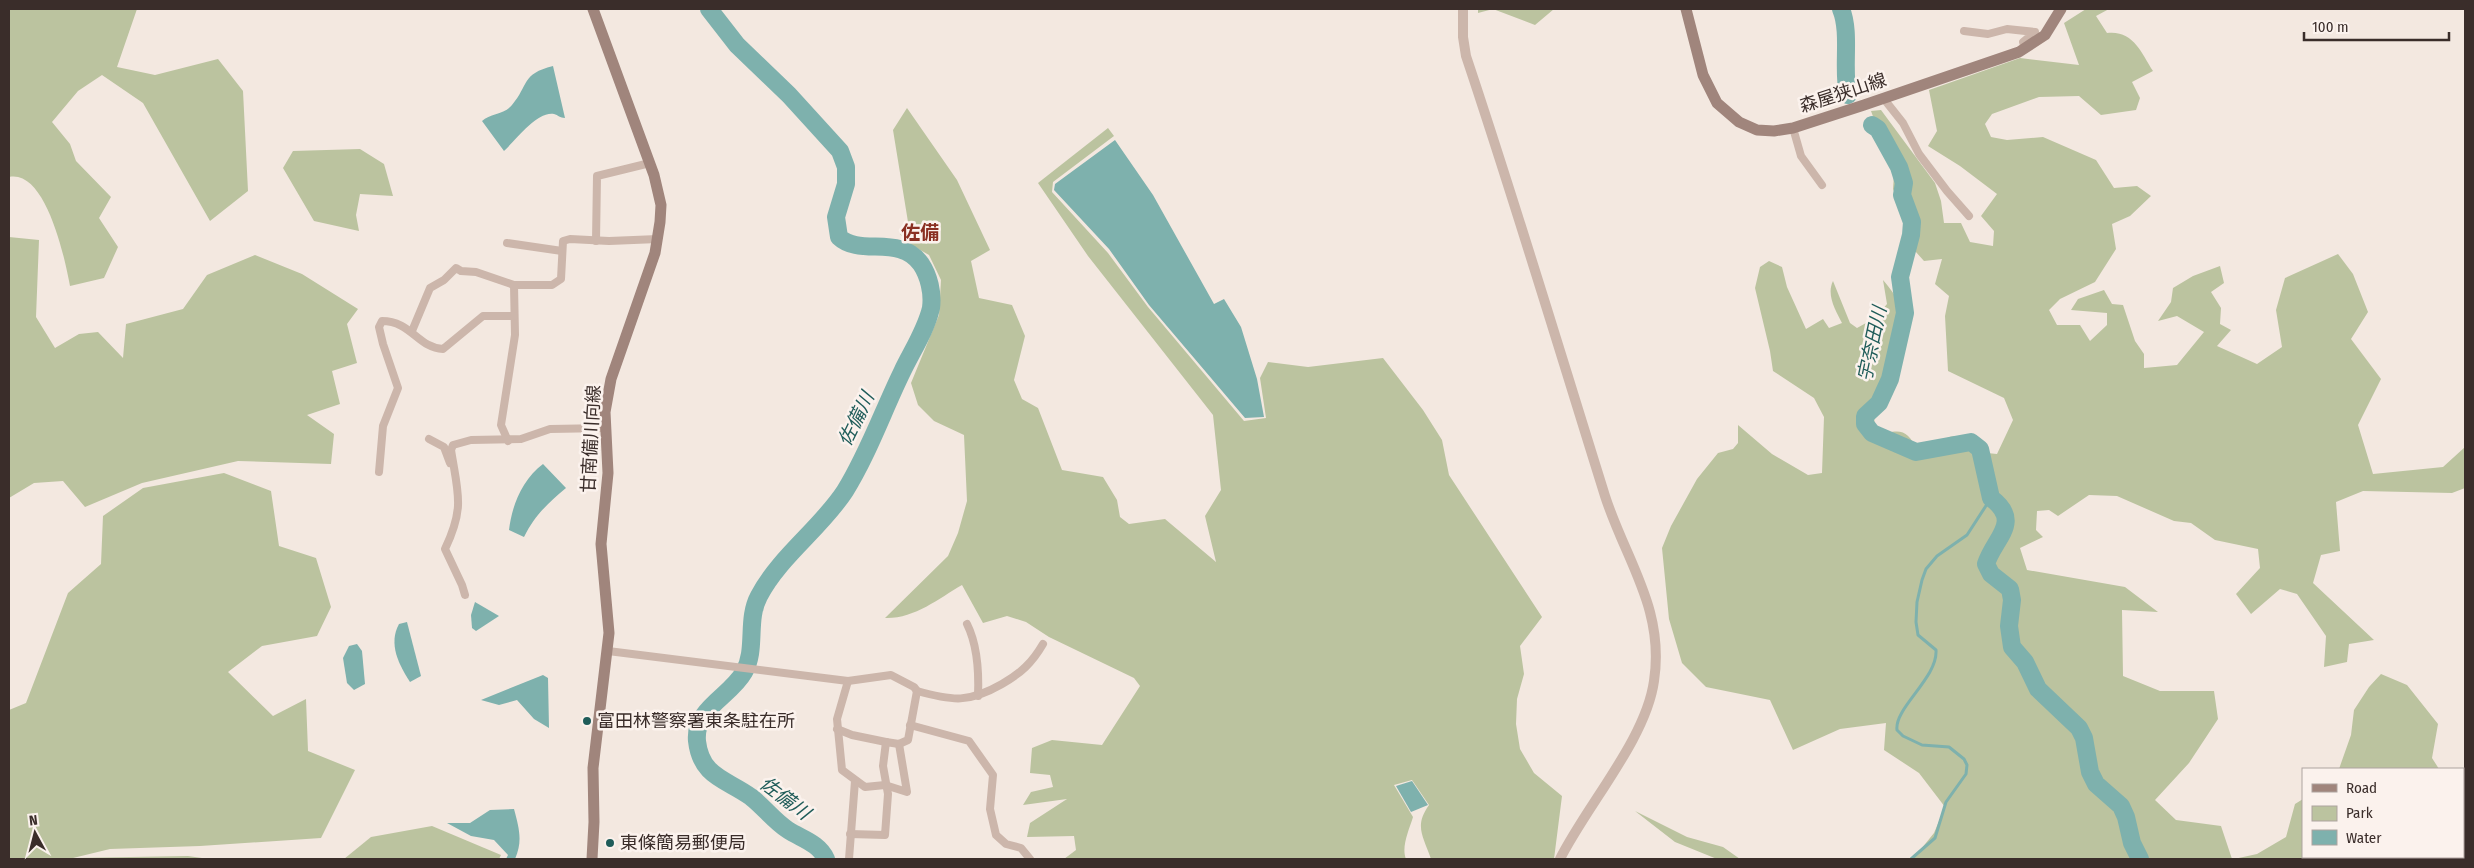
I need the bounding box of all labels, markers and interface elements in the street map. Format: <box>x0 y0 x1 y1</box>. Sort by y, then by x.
scale bar <box>2304 10 2449 42</box>
text: 100 m <box>2312 18 2349 36</box>
street label: 森屋狭山線 <box>1797 69 1889 117</box>
district label: 佐備 <box>901 221 939 244</box>
water label: 宇奈田川 <box>1853 302 1892 384</box>
street label: 甘南備川向線 <box>577 384 605 494</box>
water label: 佐備川 <box>833 387 880 450</box>
place label: 富田林警察署東条駐在所 <box>597 710 795 732</box>
marker: 富田林警察署東条駐在所 <box>581 715 593 727</box>
legend <box>2302 768 2464 858</box>
water label: 佐備川 <box>755 772 816 826</box>
text: Road <box>2346 779 2377 797</box>
text: Park <box>2346 804 2373 822</box>
north arrow <box>10 808 60 858</box>
text: N <box>28 812 39 830</box>
text: Water <box>2346 829 2382 847</box>
place label: 東條簡易郵便局 <box>620 832 746 854</box>
marker: 東條簡易郵便局 <box>604 837 616 849</box>

